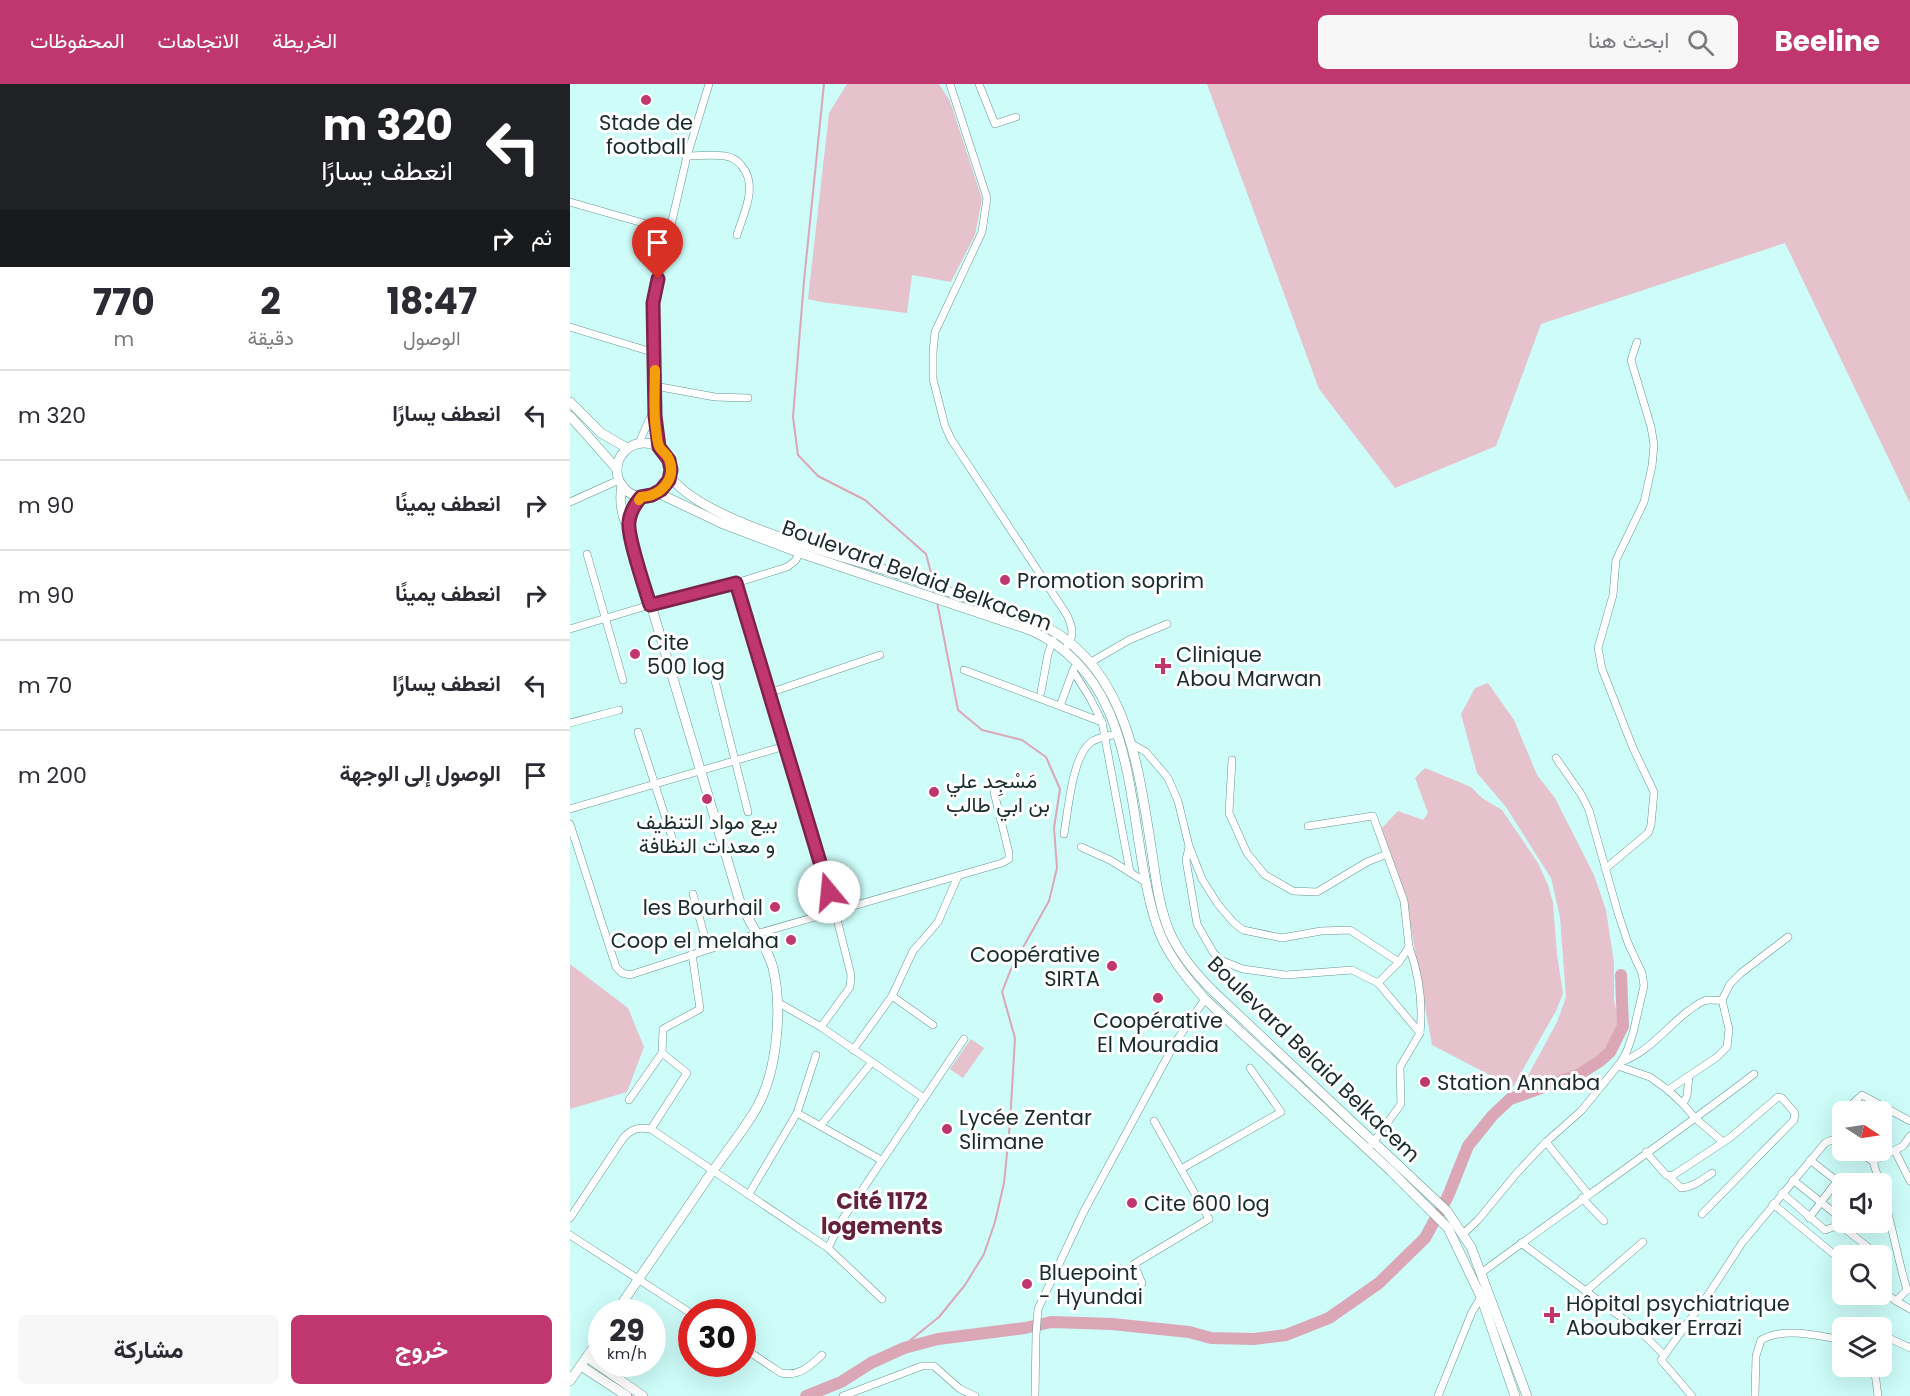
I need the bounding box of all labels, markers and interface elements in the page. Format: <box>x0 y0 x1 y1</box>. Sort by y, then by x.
search box <box>1318 15 1738 69</box>
text: Beeline <box>1774 22 1880 61</box>
text: ابحث هنا <box>1588 25 1669 56</box>
text: المحفوظات <box>30 26 125 55</box>
text: الاتجاهات <box>158 26 239 55</box>
text: الخريطة <box>272 26 337 55</box>
icon: search <box>1684 26 1717 59</box>
marker: Stade de football <box>639 93 653 107</box>
text: 320 m <box>323 96 453 155</box>
icon: left <box>474 108 552 186</box>
place label: Stade de football <box>599 108 693 161</box>
text: انعطف يسارًا <box>321 152 453 189</box>
pin <box>632 217 683 279</box>
icon: right <box>486 222 519 255</box>
text: ثم <box>531 222 552 253</box>
icon: arrive <box>641 226 674 259</box>
text: 2 <box>260 276 281 327</box>
text: 18:47 <box>387 276 477 327</box>
text: 770 <box>93 277 155 328</box>
text: دقيقة <box>248 324 294 352</box>
text: الوصول <box>403 324 461 352</box>
text: m <box>113 325 134 353</box>
text: انعطف يسارًا <box>392 398 501 429</box>
icon: left <box>519 399 552 432</box>
text: 320 m <box>18 400 86 431</box>
text: انعطف يمينًا <box>395 488 501 519</box>
icon: right <box>519 489 552 522</box>
text: 90 m <box>18 490 74 521</box>
street label: Boulevard Belaid Belkacem <box>778 513 1056 637</box>
place label: Promotion soprim <box>1017 566 1204 595</box>
marker: Promotion soprim <box>998 573 1012 587</box>
text: انعطف يمينًا <box>395 578 501 609</box>
icon: right <box>519 579 552 612</box>
text: 90 m <box>18 580 74 611</box>
place label: Cite 500 log <box>647 628 725 681</box>
place label: Clinique Abou Marwan <box>1176 640 1322 693</box>
marker: Cite 500 log <box>628 647 642 661</box>
marker: Clinique Abou Marwan <box>1154 657 1172 675</box>
text: انعطف يسارًا <box>392 668 501 699</box>
icon: left <box>519 669 552 702</box>
text: 70 m <box>18 670 72 701</box>
text: الوصول إلى الوجهة <box>340 758 501 789</box>
icon: arrive <box>519 759 552 792</box>
text: 200 m <box>18 760 87 791</box>
place label: مَسْجِد علي بن ابي طالب <box>946 766 1050 822</box>
marker: مَسْجِد علي بن ابي طالب <box>927 785 941 799</box>
marker: بيع مواد التنظيف و معدات النظافة <box>700 792 714 806</box>
place label: بيع مواد التنظيف و معدات النظافة <box>636 807 778 860</box>
position arrow <box>797 860 861 924</box>
place label: les Bourhail <box>643 893 763 922</box>
marker: les Bourhail <box>768 900 782 914</box>
place label: Coop el melaha <box>611 926 779 955</box>
marker: Coop el melaha <box>784 933 798 947</box>
place label: Coopérative SIRTA <box>970 940 1100 993</box>
street label: Boulevard Belaid Belkacem <box>1201 949 1427 1169</box>
marker: Coopérative SIRTA <box>1105 959 1119 973</box>
marker: Coopérative El Mouradia <box>1151 991 1165 1005</box>
place label: Coopérative El Mouradia <box>1093 1006 1223 1059</box>
place label: Station Annaba <box>1437 1068 1600 1097</box>
marker: Station Annaba <box>1418 1075 1432 1089</box>
north arrow <box>1832 1101 1892 1161</box>
map controls <box>1832 1101 1892 1377</box>
place label: Lycée Zentar Slimane <box>959 1103 1092 1156</box>
marker: Lycée Zentar Slimane <box>940 1122 954 1136</box>
button: sound <box>1832 1173 1892 1233</box>
district label: Cité 1172 logements <box>821 1186 943 1242</box>
place label: Cite 600 log <box>1144 1189 1270 1218</box>
marker: Cite 600 log <box>1125 1196 1139 1210</box>
button: search <box>1832 1245 1892 1305</box>
place label: Bluepoint - Hyundai <box>1039 1258 1143 1311</box>
marker: Bluepoint - Hyundai <box>1020 1277 1034 1291</box>
place label: Hôpital psychiatrique Aboubaker Errazi <box>1566 1289 1790 1342</box>
speed limit sign: 30 <box>678 1299 756 1377</box>
marker: Hôpital psychiatrique Aboubaker Errazi <box>1543 1306 1561 1324</box>
text: 29 <box>609 1309 645 1352</box>
button: مشاركة <box>18 1315 279 1384</box>
button: خروج <box>291 1315 552 1384</box>
button: layers <box>1832 1317 1892 1377</box>
text: km/h <box>607 1343 647 1364</box>

